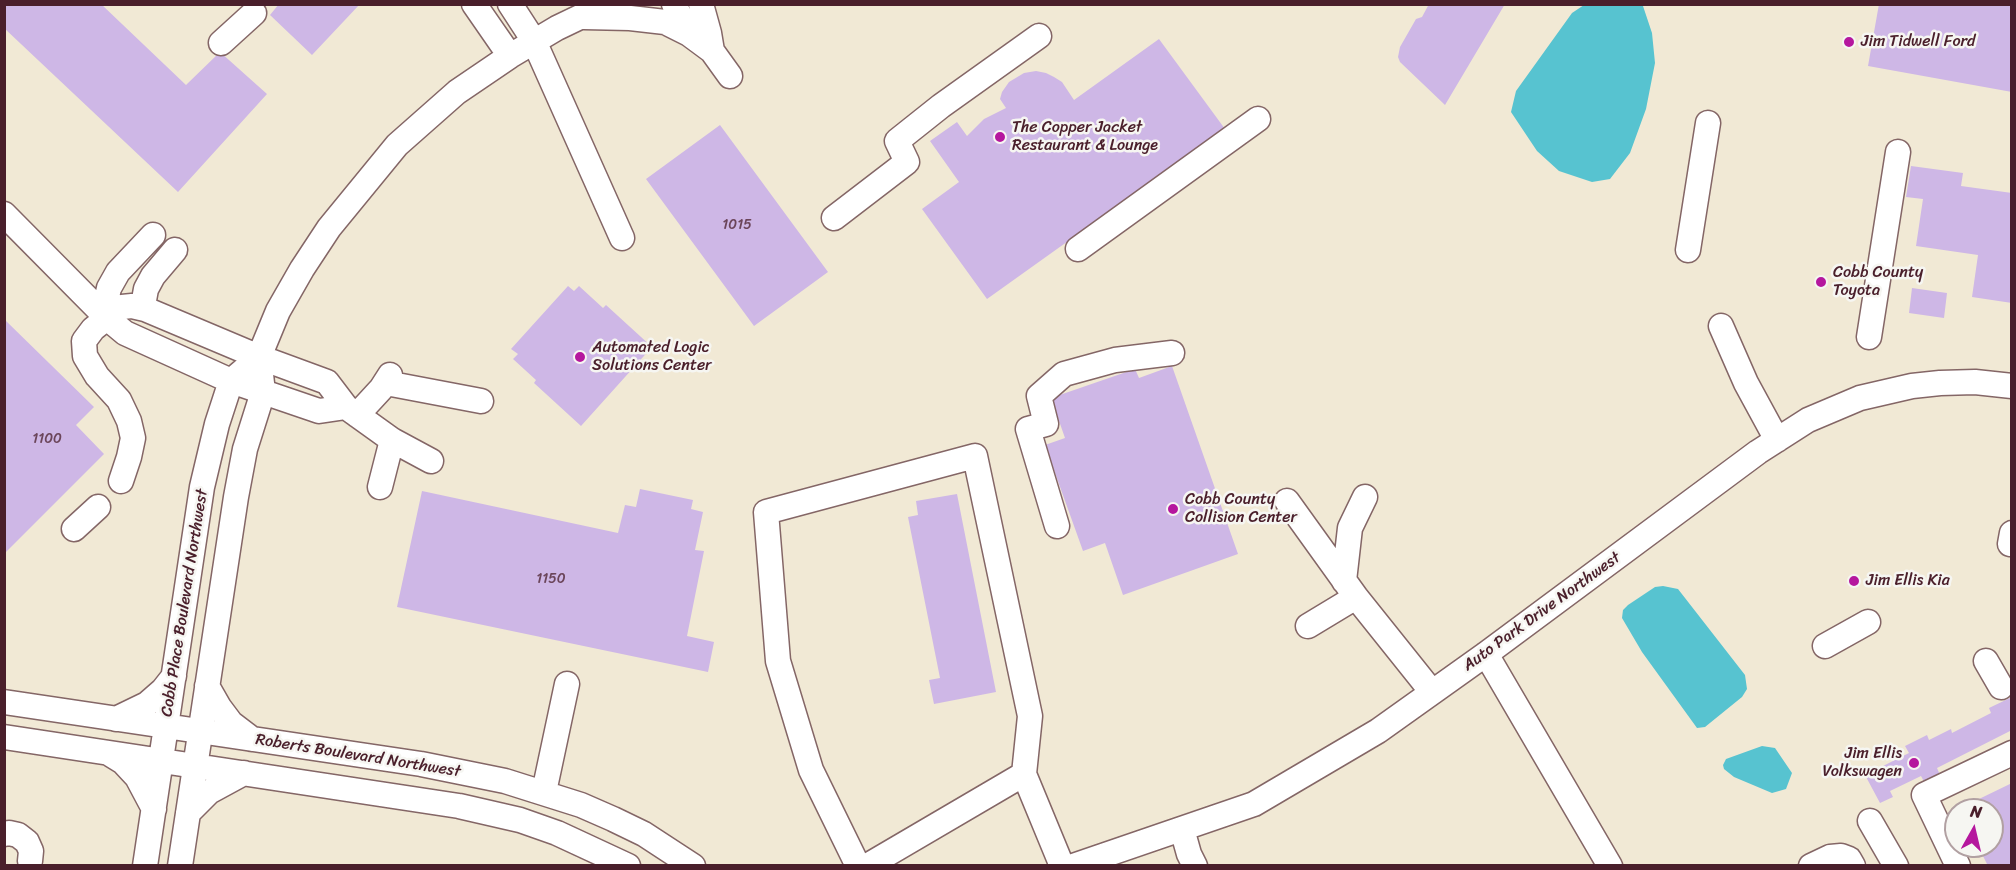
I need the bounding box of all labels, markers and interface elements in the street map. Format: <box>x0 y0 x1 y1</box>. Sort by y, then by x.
place label: Jim Tidwell Ford <box>1861 32 1976 52</box>
marker: Jim Tidwell Ford <box>1842 35 1856 49</box>
place label: The Copper Jacket Restaurant & Lounge <box>1012 118 1158 156</box>
marker: The Copper Jacket Restaurant & Lounge <box>993 130 1007 144</box>
house number: 1015 <box>722 217 752 233</box>
place label: Cobb County Toyota <box>1833 263 1923 301</box>
marker: Cobb County Toyota <box>1814 275 1828 289</box>
place label: Automated Logic Solutions Center <box>592 338 712 376</box>
marker: Automated Logic Solutions Center <box>573 350 587 364</box>
house number: 1100 <box>32 431 62 447</box>
street label: Cobb Place Boulevard Northwest <box>158 488 212 718</box>
place label: Cobb County Collision Center <box>1185 490 1297 528</box>
marker: Cobb County Collision Center <box>1166 502 1180 516</box>
street label: Auto Park Drive Northwest <box>1460 548 1624 676</box>
house number: 1150 <box>536 571 566 587</box>
place label: Jim Ellis Kia <box>1866 571 1950 591</box>
marker: Jim Ellis Kia <box>1847 574 1861 588</box>
street label: Roberts Boulevard Northwest <box>254 730 462 782</box>
place label: Jim Ellis Volkswagen <box>1823 744 1902 782</box>
marker: Jim Ellis Volkswagen <box>1907 756 1921 770</box>
text: N <box>1969 797 1984 827</box>
north arrow <box>1944 798 2004 858</box>

